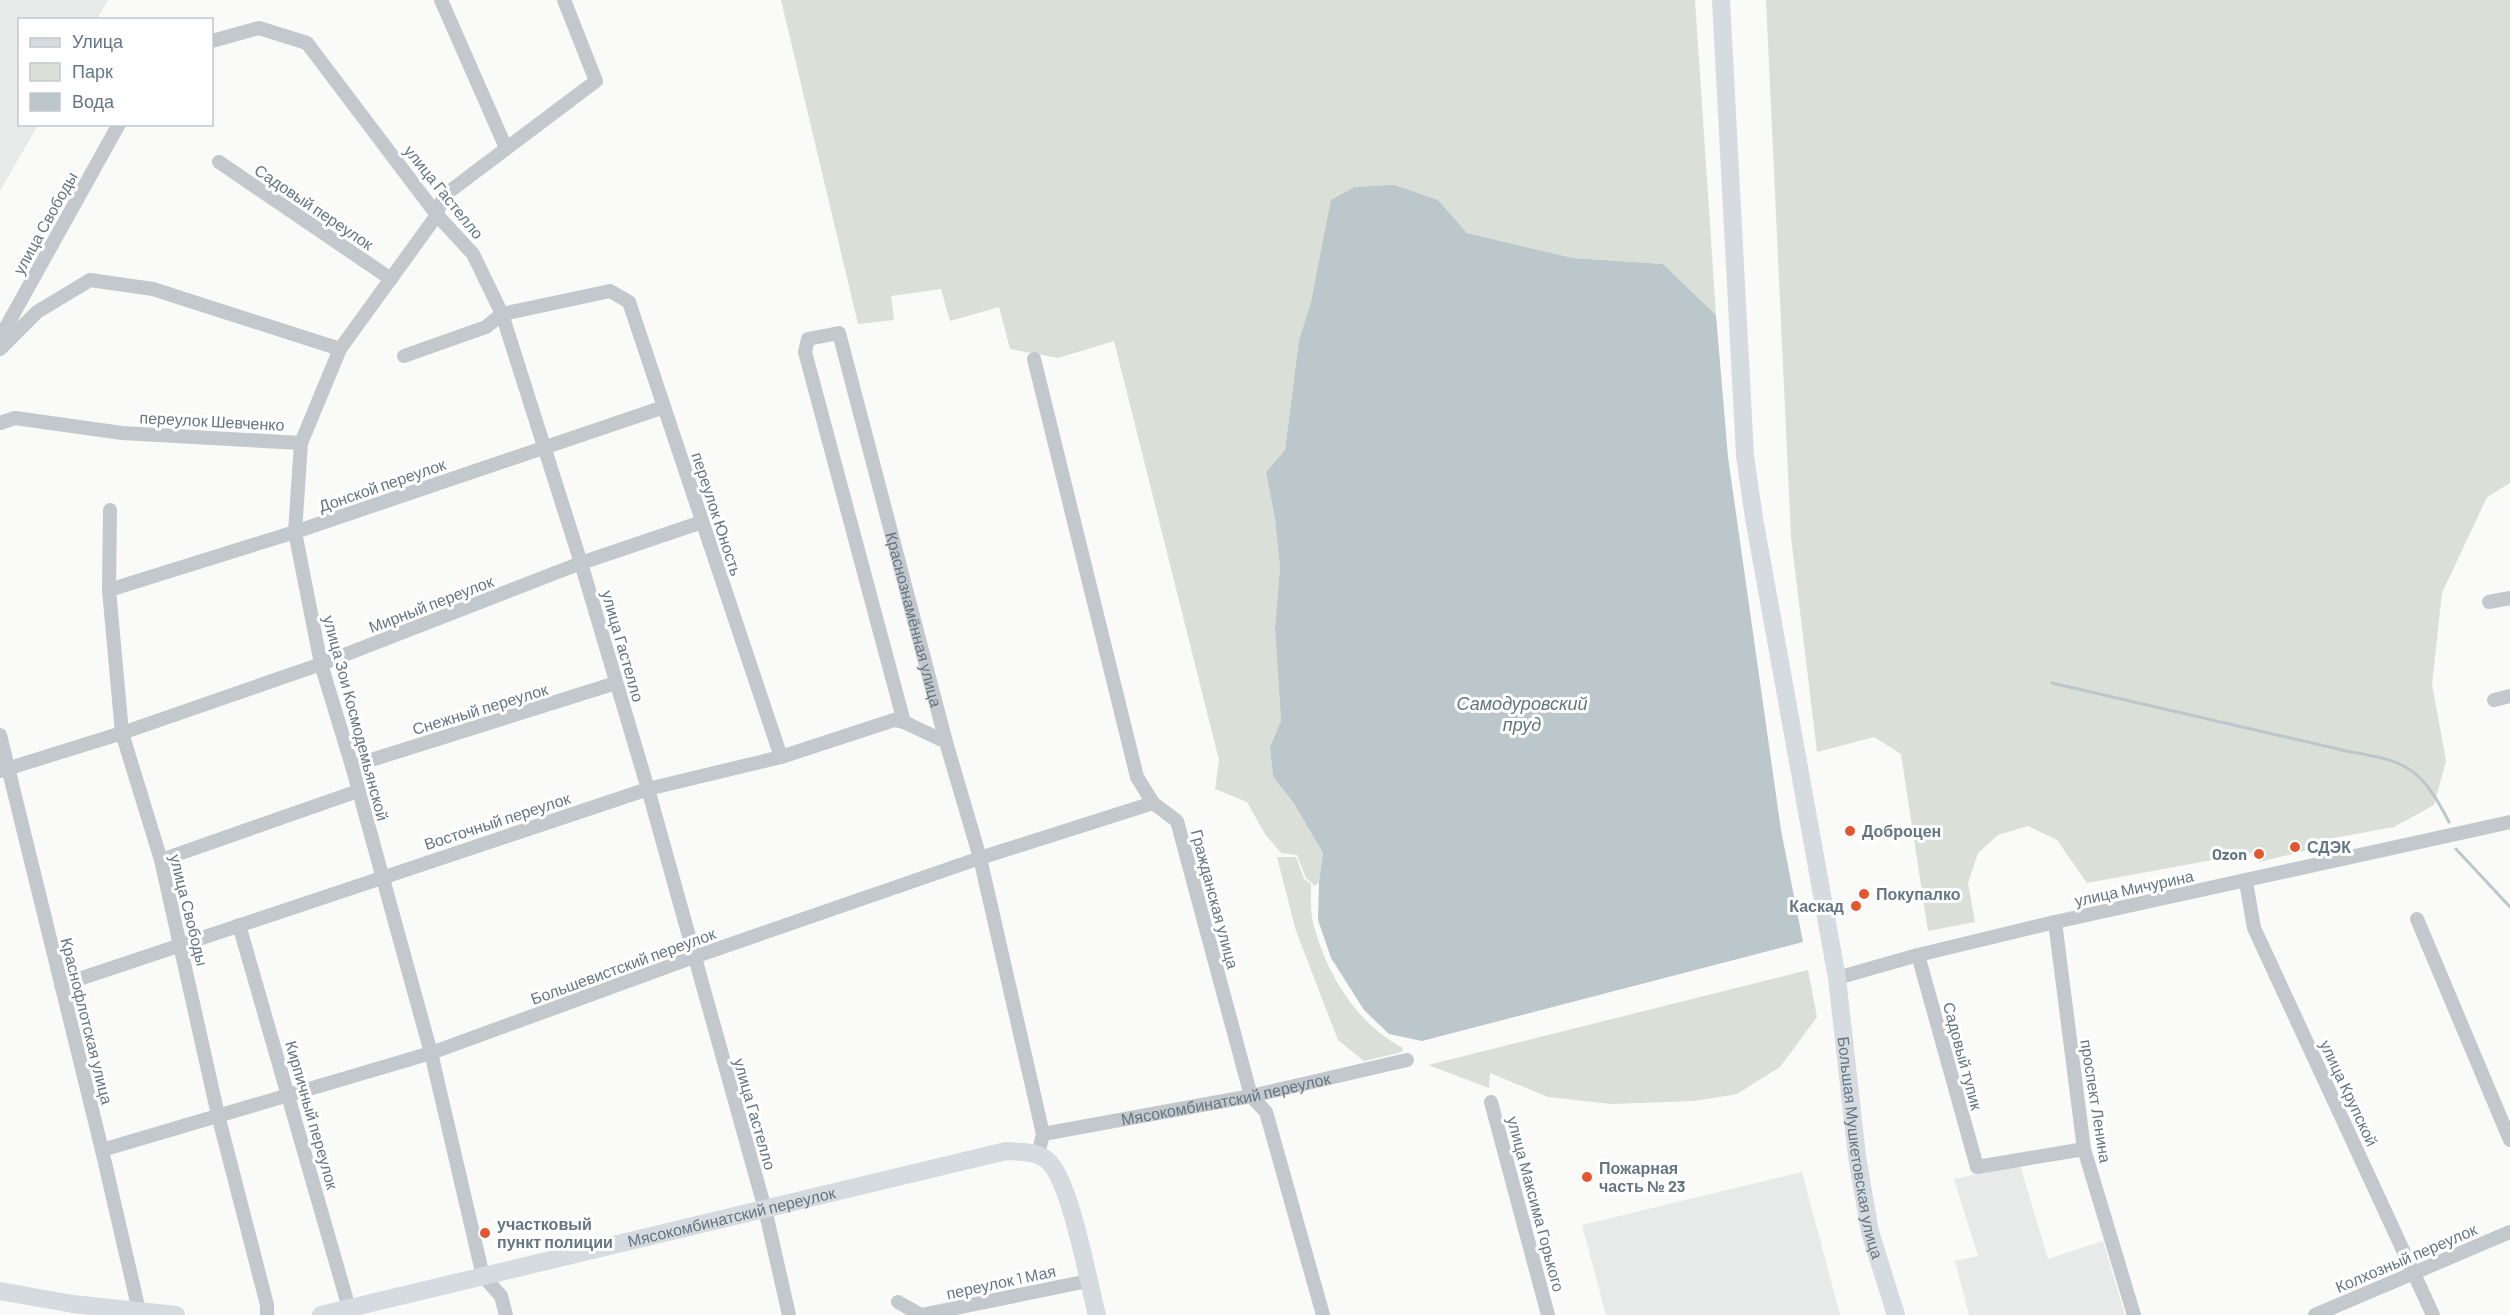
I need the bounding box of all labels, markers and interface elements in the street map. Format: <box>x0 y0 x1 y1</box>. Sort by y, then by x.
legend <box>18 18 213 126</box>
text: Улица <box>72 30 124 52</box>
text: Парк <box>72 60 113 82</box>
text: Вода <box>72 90 115 112</box>
street label: улица Гастелло <box>401 141 488 242</box>
street label: Садовый переулок <box>251 160 378 254</box>
street label: улица Свободы <box>8 168 81 277</box>
street label: переулок Шевченко <box>139 407 285 434</box>
street label: переулок Юность <box>689 450 746 578</box>
street label: Донской переулок <box>316 454 449 515</box>
street label: Краснознамённая улица <box>882 530 946 709</box>
street label: Мирный переулок <box>366 571 497 636</box>
street label: улица Гастелло <box>598 588 649 704</box>
street label: улица Зои Космодемьянской <box>320 613 393 823</box>
street label: Снежный переулок <box>410 679 551 738</box>
water label: Самодуровский пруд <box>1457 692 1587 735</box>
street label: Восточный переулок <box>421 788 573 853</box>
place label: Доброцен <box>1862 821 1941 840</box>
marker: Доброцен <box>1843 824 1857 838</box>
street label: Гражданская улица <box>1188 827 1243 971</box>
place label: СДЭК <box>2307 837 2351 856</box>
marker: СДЭК <box>2288 840 2302 854</box>
place label: Ozon <box>2212 844 2247 863</box>
marker: Ozon <box>2252 847 2266 861</box>
street label: улица Свободы <box>166 852 213 968</box>
street label: улица Мичурина <box>2073 866 2195 909</box>
place label: Покупалко <box>1876 884 1961 903</box>
marker: Покупалко <box>1857 887 1871 901</box>
place label: Каскад <box>1789 896 1844 915</box>
marker: Каскад <box>1849 899 1863 913</box>
street label: Большевистский переулок <box>528 923 719 1008</box>
street label: Краснофлотская улица <box>58 936 117 1106</box>
street label: Садовый тупик <box>1940 1000 1987 1113</box>
street label: Большая Мушкетовская улица <box>1835 1035 1888 1261</box>
street label: улица Крупской <box>2317 1037 2382 1149</box>
street label: Кирпичный переулок <box>282 1038 343 1192</box>
street label: проспект Ленина <box>2077 1038 2116 1164</box>
street label: улица Гастелло <box>730 1056 781 1172</box>
street label: Мясокомбинатский переулок <box>1119 1068 1333 1129</box>
street label: улица Максима Горького <box>1504 1114 1569 1294</box>
place label: Пожарная часть № 23 <box>1599 1158 1685 1195</box>
marker: Пожарная часть № 23 <box>1580 1170 1594 1184</box>
street label: Мясокомбинатский переулок <box>625 1182 838 1250</box>
place label: участковый пункт полиции <box>497 1214 613 1251</box>
street label: Колхозный переулок <box>2332 1219 2480 1296</box>
marker: участковый пункт полиции <box>478 1226 492 1240</box>
street label: переулок 1 Мая <box>944 1261 1057 1302</box>

